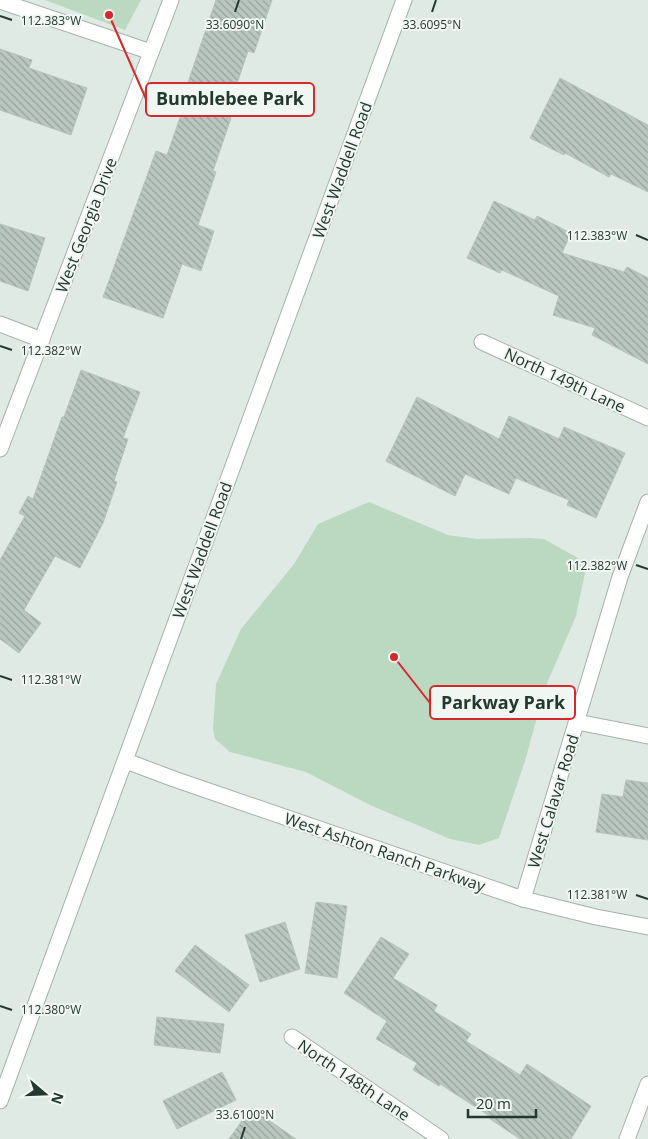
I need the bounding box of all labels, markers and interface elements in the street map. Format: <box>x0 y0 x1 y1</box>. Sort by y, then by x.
text: 112.383°W <box>21 12 81 29</box>
text: 33.6090°N <box>206 16 264 33</box>
text: 33.6095°N <box>403 16 461 33</box>
callout: Bumblebee Park <box>146 83 314 116</box>
text: Bumblebee Park <box>156 86 305 110</box>
street label: West Waddell Road <box>307 99 377 241</box>
street label: West Georgia Drive <box>50 154 122 296</box>
text: 112.383°W <box>567 227 627 244</box>
text: 112.382°W <box>21 342 81 359</box>
street label: North 149th Lane <box>501 342 629 418</box>
street label: West Waddell Road <box>167 479 237 621</box>
text: 112.382°W <box>567 557 627 574</box>
text: 112.381°W <box>21 671 81 688</box>
callout: Parkway Park <box>430 686 575 719</box>
text: Parkway Park <box>441 690 566 714</box>
street label: West Calavar Road <box>522 731 584 871</box>
street label: West Ashton Ranch Parkway <box>282 807 489 897</box>
text: 112.381°W <box>567 886 627 903</box>
text: 112.380°W <box>21 1001 81 1018</box>
street label: North 148th Lane <box>294 1034 414 1126</box>
north arrow <box>20 1069 70 1119</box>
scale bar <box>468 1086 536 1118</box>
text: N <box>47 1090 69 1107</box>
text: 20 m <box>476 1093 511 1113</box>
text: 33.6100°N <box>216 1106 274 1123</box>

